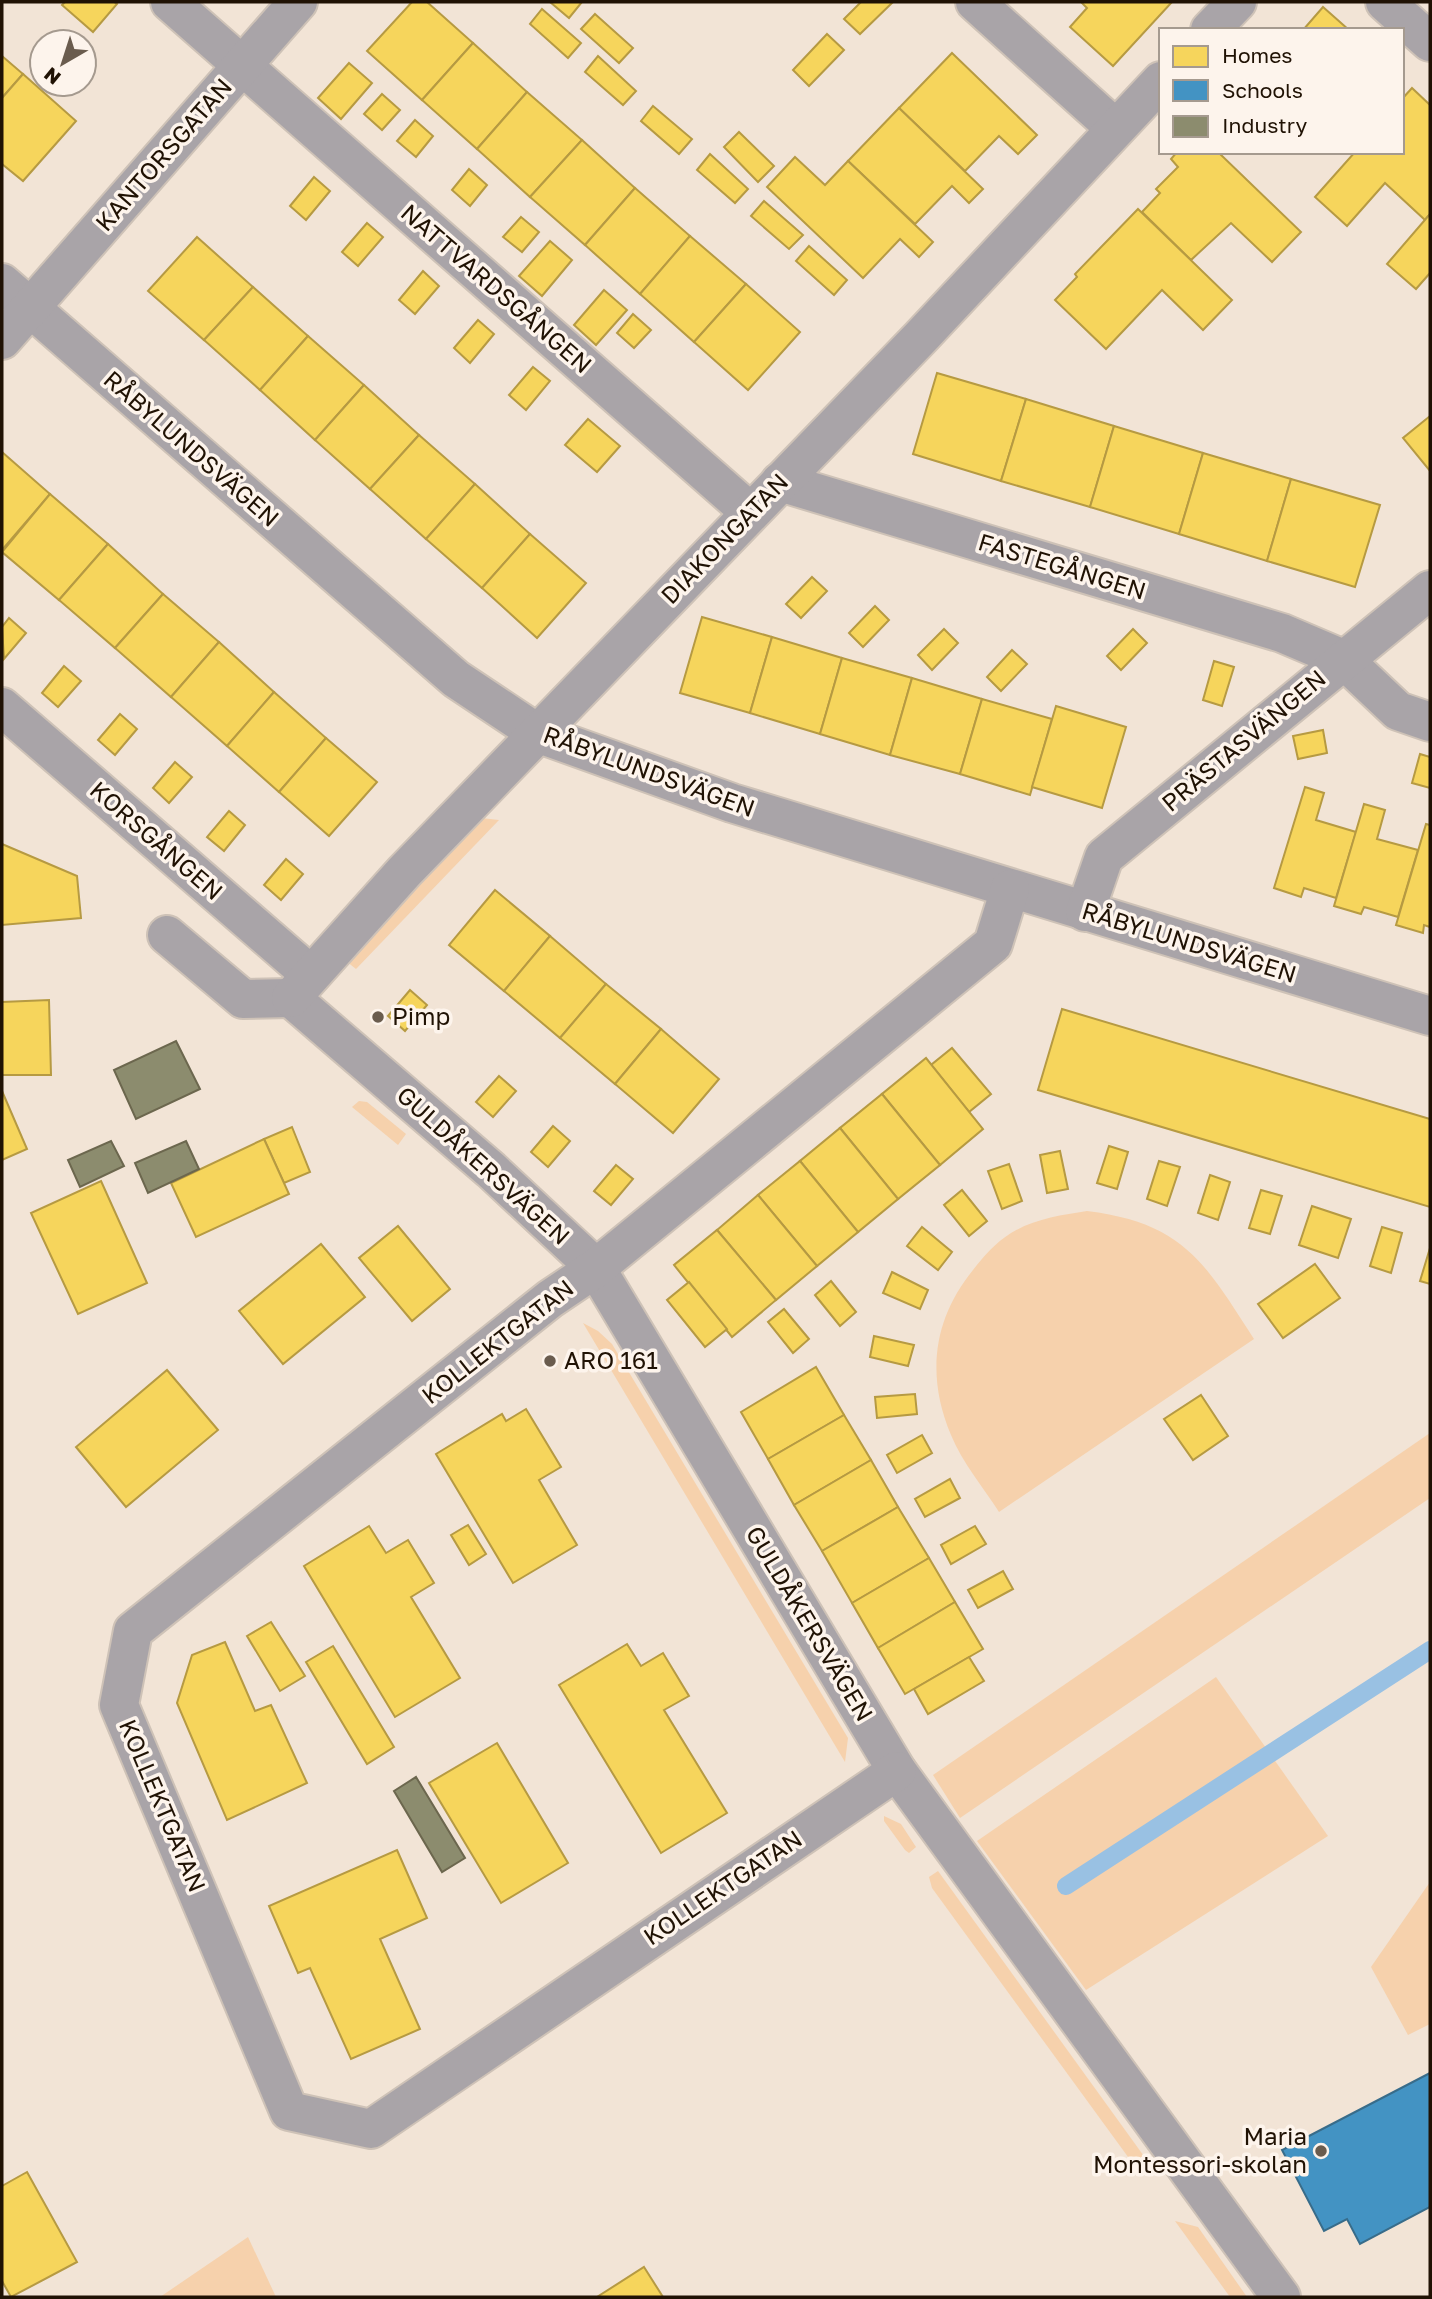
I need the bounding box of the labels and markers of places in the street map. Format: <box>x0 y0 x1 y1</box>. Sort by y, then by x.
place label: Pimp <box>392 1001 450 1030</box>
marker: Pimp <box>370 1009 386 1025</box>
place label: ARO 161 <box>564 1345 658 1374</box>
marker: ARO 161 <box>542 1353 558 1369</box>
place label: Maria Montessori-skolan <box>1093 2121 1307 2178</box>
marker: Maria Montessori-skolan <box>1313 2143 1329 2159</box>

